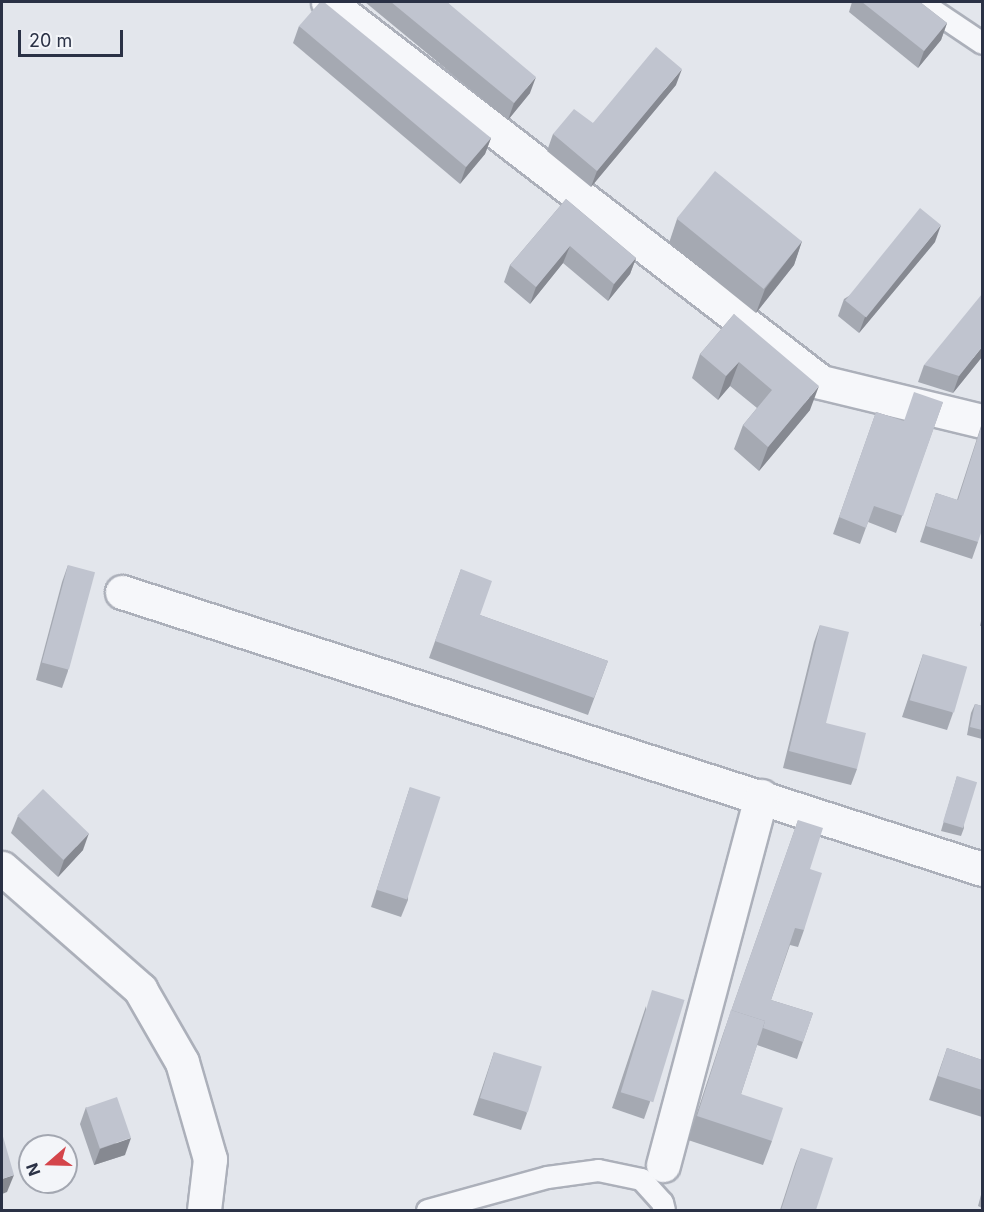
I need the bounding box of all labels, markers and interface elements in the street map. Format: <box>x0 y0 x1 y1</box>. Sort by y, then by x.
scale bar <box>21 18 126 56</box>
text: 20 m <box>29 30 72 51</box>
north arrow <box>18 1134 78 1194</box>
text: N <box>21 1160 44 1179</box>

